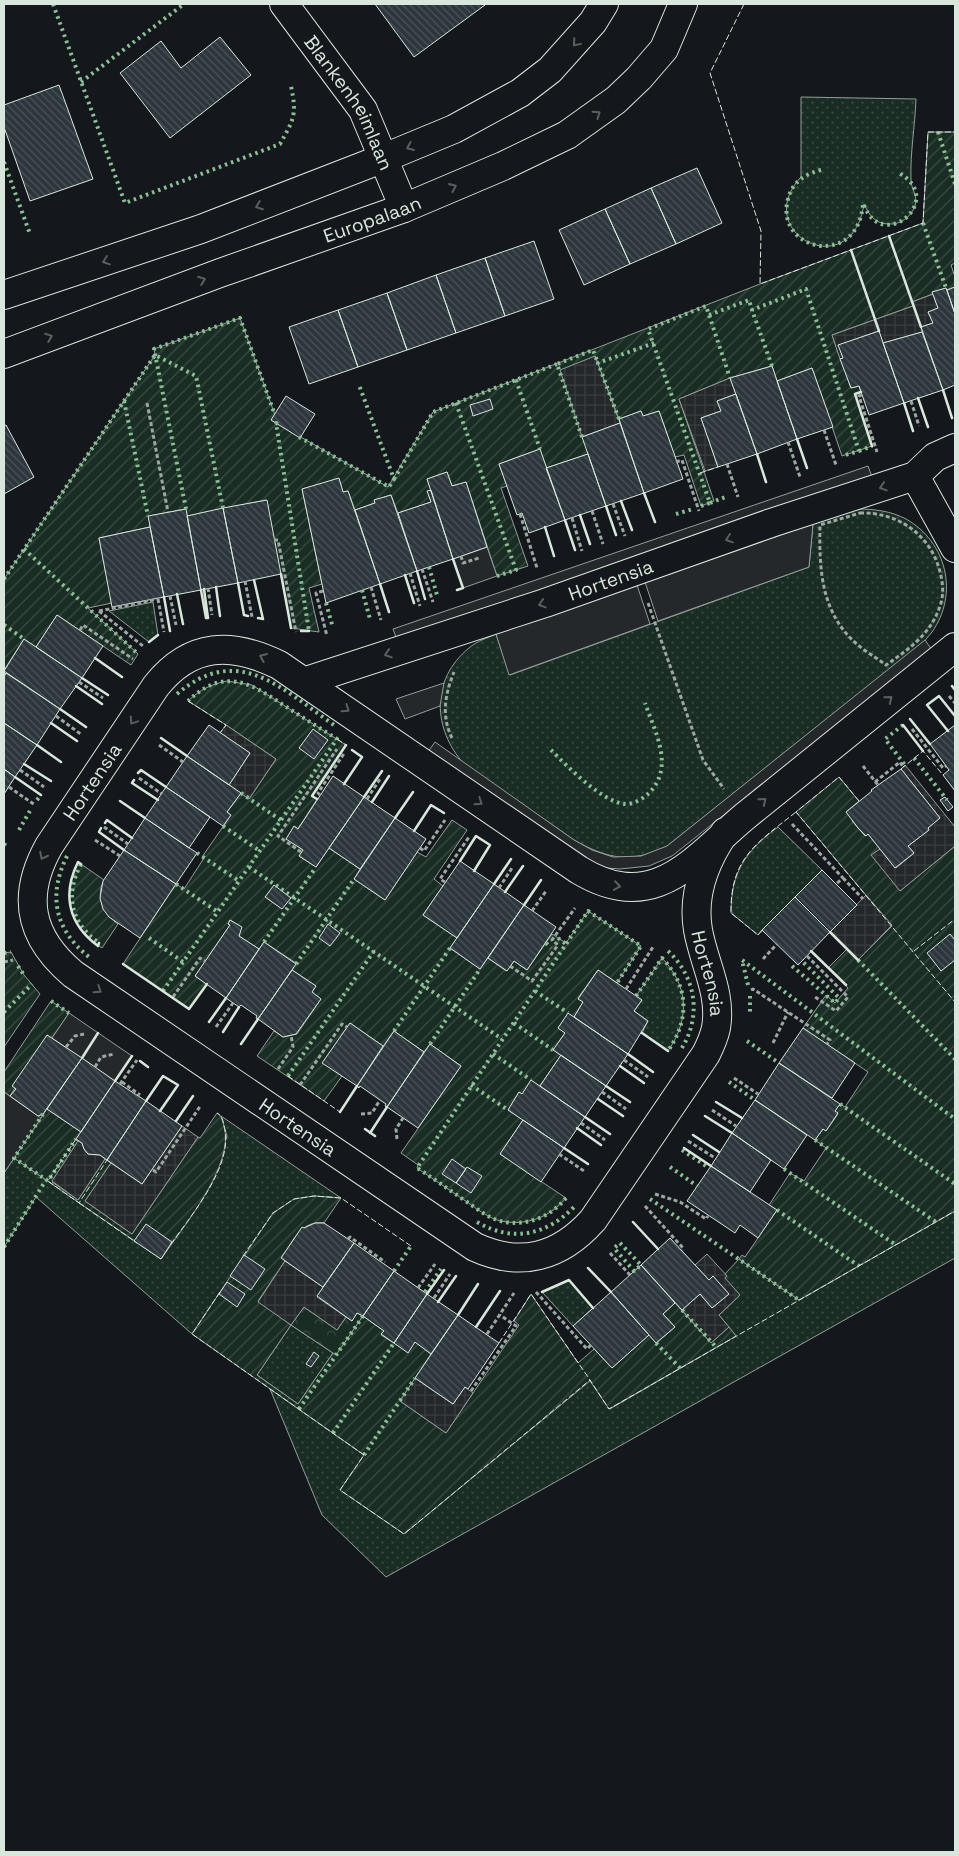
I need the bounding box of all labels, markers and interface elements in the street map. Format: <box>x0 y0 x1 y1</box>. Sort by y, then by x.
street label: Blankenheimlaan <box>299 30 399 174</box>
one-way arrow <box>573 37 581 46</box>
one-way arrow <box>591 111 601 120</box>
one-way arrow <box>406 141 415 152</box>
one-way arrow <box>448 183 457 194</box>
street label: Europalaan <box>320 190 425 249</box>
one-way arrow <box>255 200 264 211</box>
one-way arrow <box>102 255 111 265</box>
one-way arrow <box>197 276 205 286</box>
one-way arrow <box>45 333 53 343</box>
one-way arrow <box>879 481 887 491</box>
one-way arrow <box>725 533 733 543</box>
street label: Hortensia <box>565 554 657 607</box>
one-way arrow <box>539 598 547 608</box>
one-way arrow <box>384 649 393 659</box>
one-way arrow <box>259 653 268 664</box>
one-way arrow <box>884 696 893 705</box>
one-way arrow <box>340 703 349 712</box>
one-way arrow <box>130 715 139 725</box>
street label: Hortensia <box>57 738 127 826</box>
one-way arrow <box>473 796 483 805</box>
one-way arrow <box>757 799 766 807</box>
one-way arrow <box>39 851 49 860</box>
one-way arrow <box>613 880 621 890</box>
street label: Hortensia <box>685 928 729 1017</box>
one-way arrow <box>92 984 101 993</box>
street label: Hortensia <box>254 1092 341 1162</box>

